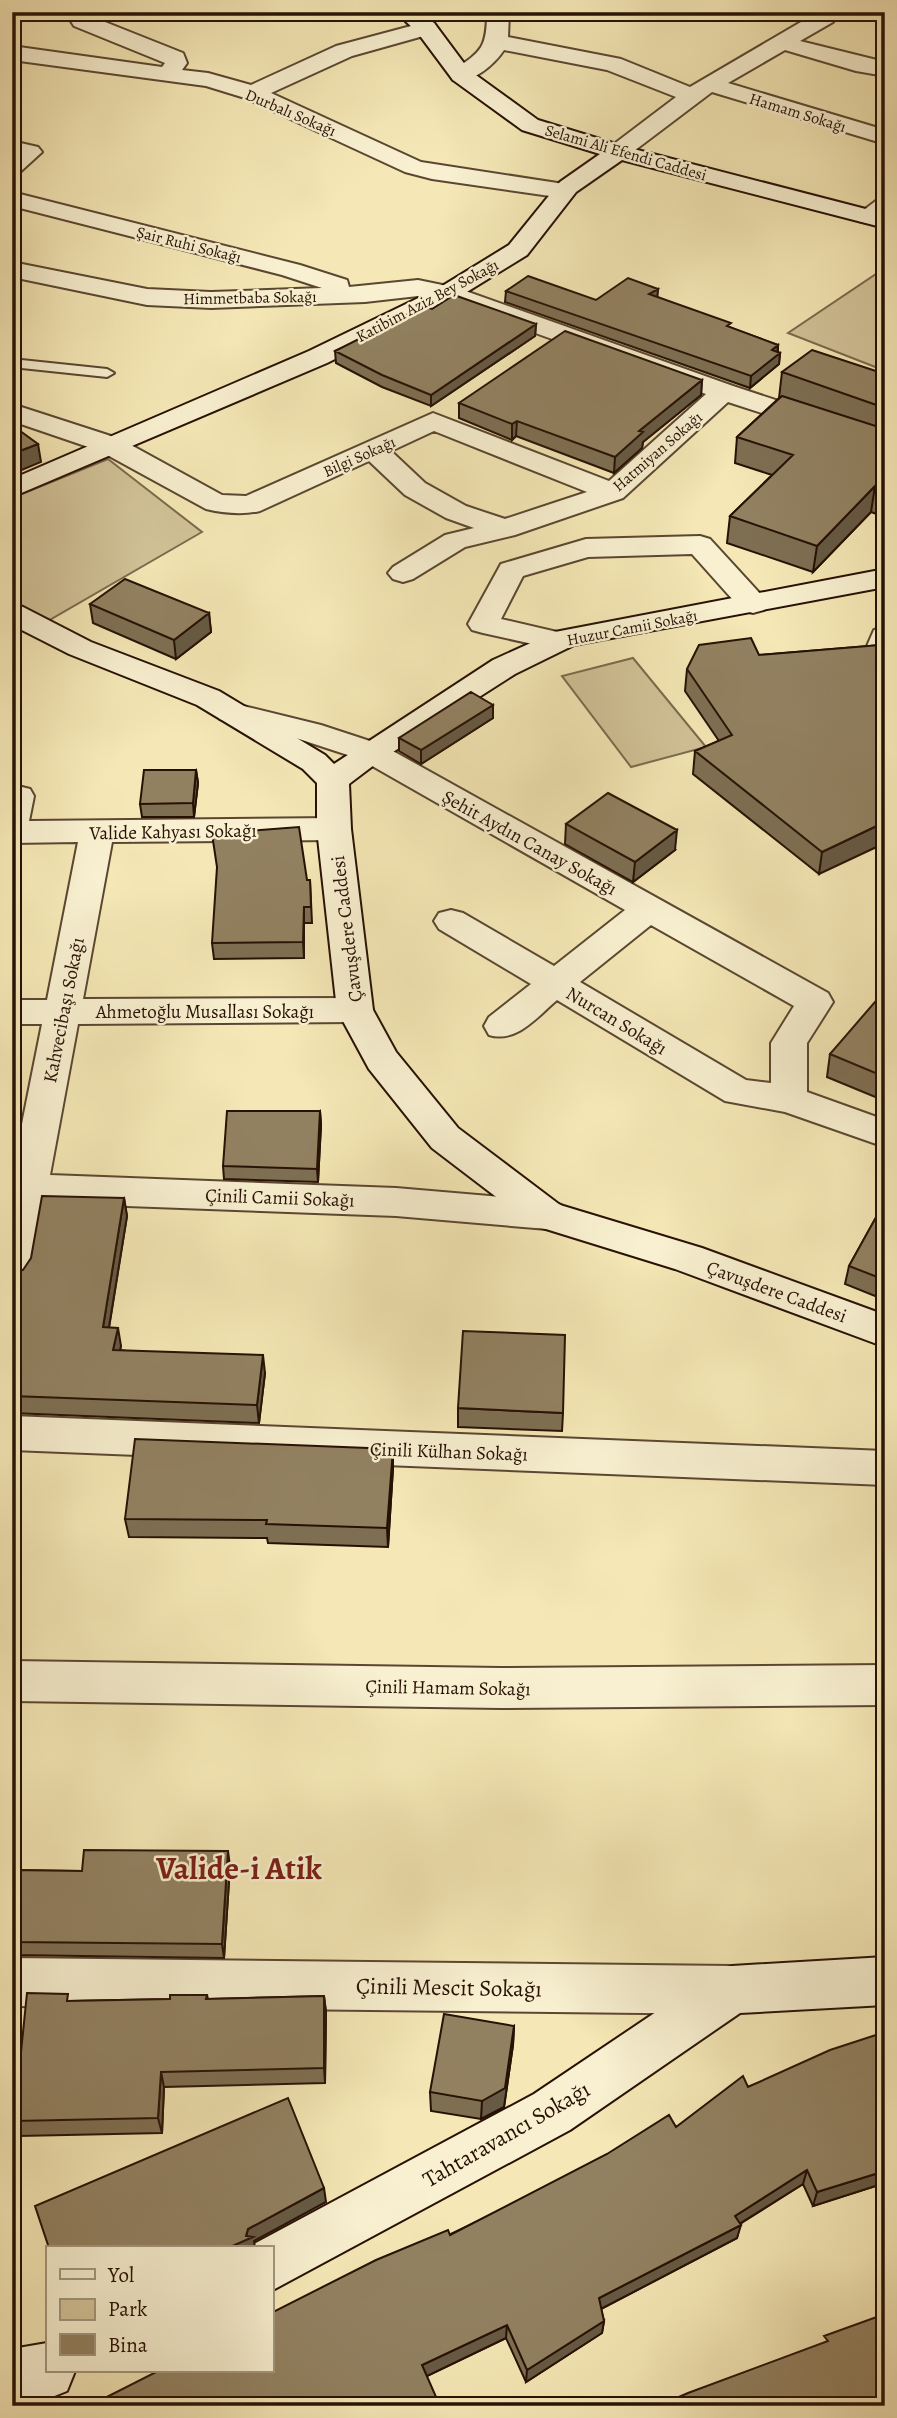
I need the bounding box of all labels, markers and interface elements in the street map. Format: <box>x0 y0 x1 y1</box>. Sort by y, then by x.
street label: Durbalı Sokağı <box>242 84 340 142</box>
street label: Hamam Sokağı <box>747 88 849 138</box>
street label: Selami Ali Efendi Caddesi <box>542 119 709 187</box>
street label: Şair Ruhi Sokağı <box>134 221 244 269</box>
street label: Katibim Aziz Bey Sokağı <box>352 254 503 348</box>
street label: Himmetbaba Sokağı <box>183 286 317 310</box>
street label: Hatmiyan Sokağı <box>608 407 707 497</box>
street label: Bilgi Sokağı <box>320 431 399 483</box>
street label: Huzur Camii Sokağı <box>565 605 699 651</box>
street label: Şehit Aydın Canay Sokağı <box>437 784 622 902</box>
street label: Valide Kahyası Sokağı <box>88 818 257 846</box>
street label: Çavuşdere Caddesi <box>325 854 369 1004</box>
street label: Kahvecibaşı Sokağı <box>37 935 91 1085</box>
street label: Nurcan Sokağı <box>561 980 672 1061</box>
street label: Ahmetoğlu Musallası Sokağı <box>95 999 314 1025</box>
street label: Çinili Camii Sokağı <box>205 1182 355 1214</box>
street label: Çavuşdere Caddesi <box>703 1254 850 1329</box>
street label: Çinili Külhan Sokağı <box>370 1436 528 1468</box>
street label: Çinili Hamam Sokağı <box>365 1674 531 1702</box>
district label: Valide-i Atik <box>155 1846 322 1890</box>
street label: Çinili Mescit Sokağı <box>356 1970 542 2005</box>
street label: Tahtaravancı Sokağı <box>417 2074 596 2195</box>
legend <box>46 2246 273 2372</box>
text: Yol <box>107 2261 134 2289</box>
text: Park <box>108 2295 148 2323</box>
text: Bina <box>108 2331 148 2359</box>

